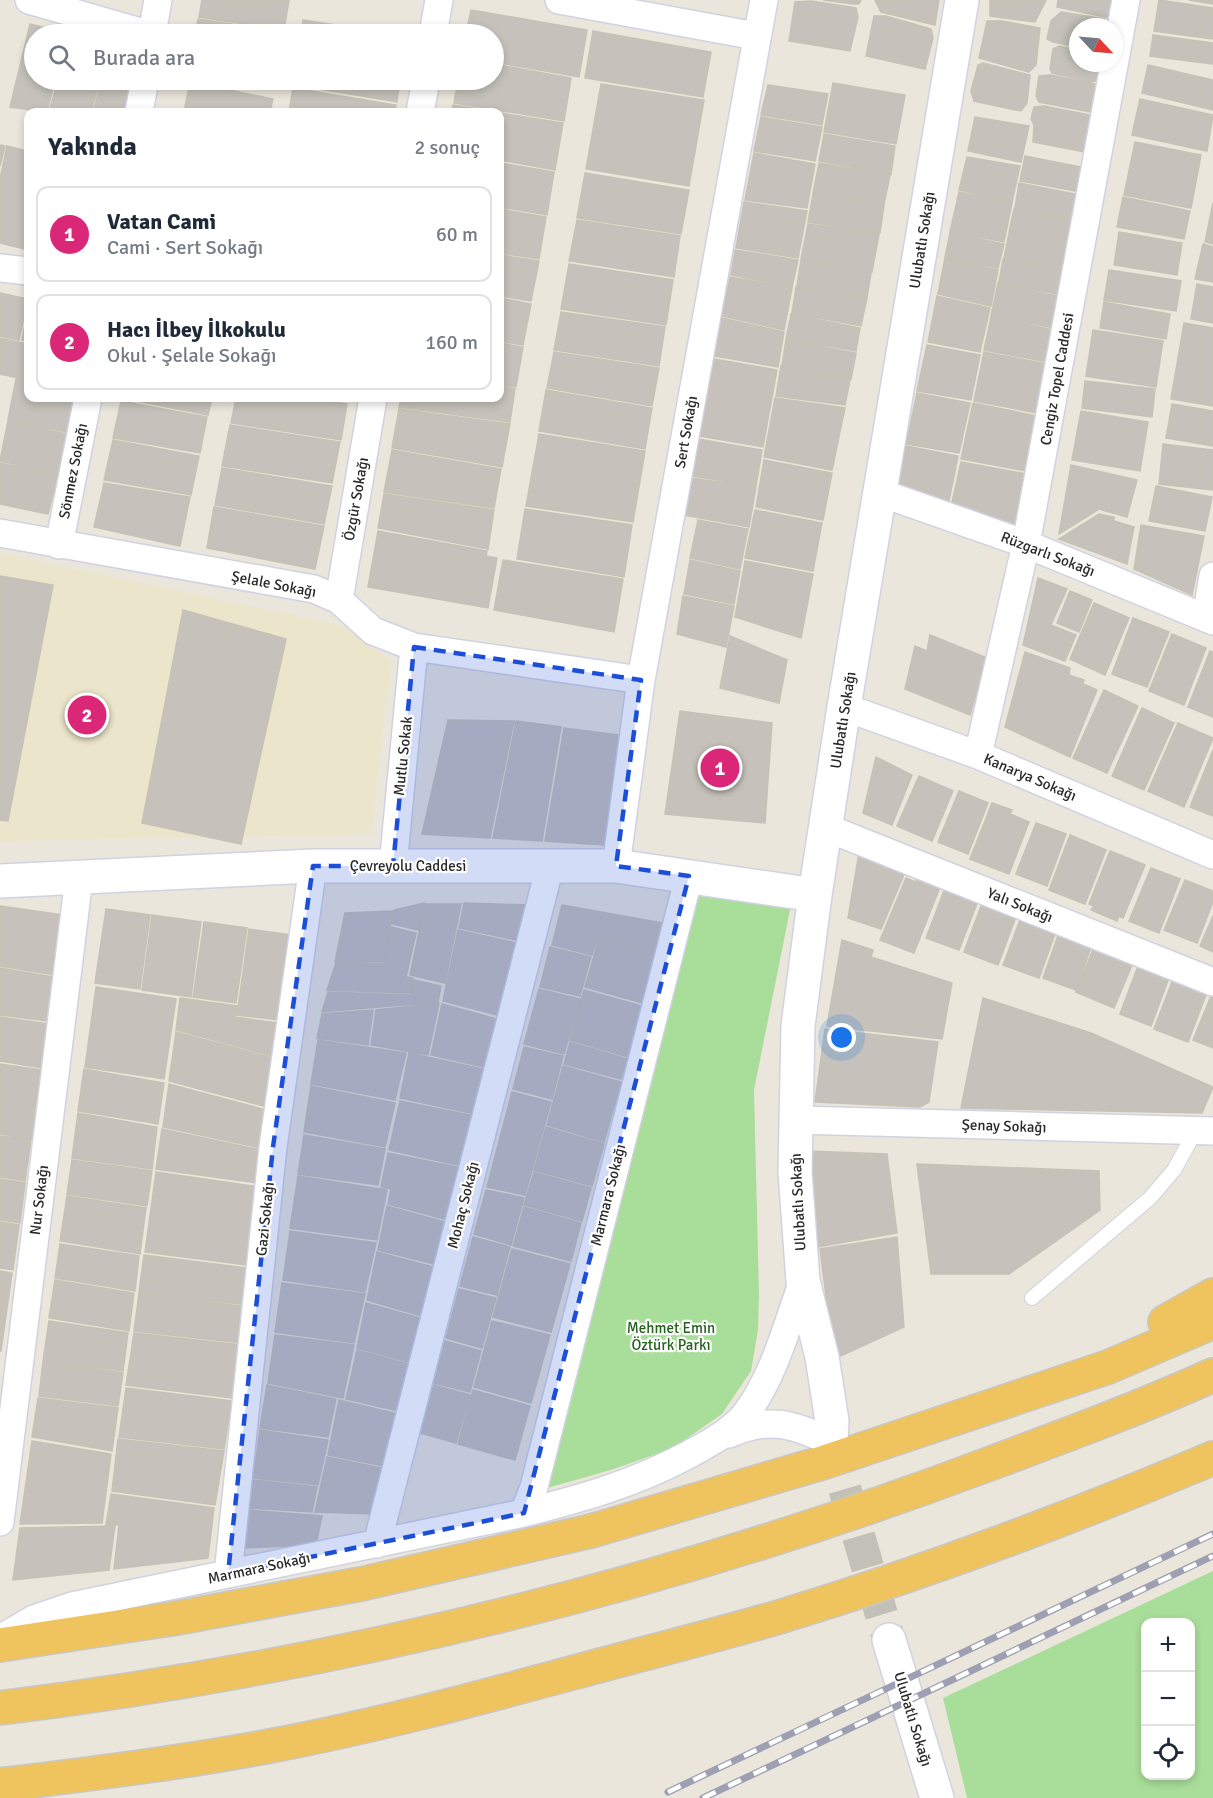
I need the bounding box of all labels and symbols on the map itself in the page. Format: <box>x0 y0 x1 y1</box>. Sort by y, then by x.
north arrow <box>1069 18 1123 72</box>
street label: Ulubatlı Sokağı <box>905 190 939 290</box>
street label: Cengiz Topel Caddesi <box>1036 311 1078 447</box>
street label: Sert Sokağı <box>671 394 701 470</box>
street label: Sönmez Sokağı <box>55 422 91 520</box>
street label: Özgür Sokağı <box>340 456 372 542</box>
street label: Rüzgarlı Sokağı <box>998 528 1098 580</box>
street label: Şelale Sokağı <box>230 567 318 601</box>
street label: Ulubatlı Sokağı <box>826 670 860 770</box>
pin: 2 <box>68 692 106 738</box>
street label: Mutlu Sokak <box>390 715 416 797</box>
pin: 1 <box>700 746 740 790</box>
street label: Kanarya Sokağı <box>981 749 1079 805</box>
street label: Çevreyolu Caddesi <box>350 857 466 875</box>
street label: Yalı Sokağı <box>984 884 1056 926</box>
your location <box>827 1023 856 1052</box>
street label: Şenay Sokağı <box>961 1116 1047 1136</box>
street label: Marmara Sokağı <box>587 1142 629 1248</box>
street label: Ulubatlı Sokağı <box>786 1153 810 1251</box>
street label: Mohaç Sokağı <box>443 1160 483 1250</box>
street label: Nur Sokağı <box>26 1164 52 1236</box>
street label: Gazi Sokağı <box>252 1181 278 1257</box>
park label: Mehmet Emin Öztürk Parkı <box>627 1319 715 1354</box>
street label: Marmara Sokağı <box>206 1548 312 1588</box>
street label: Ulubatlı Sokağı <box>890 1670 936 1768</box>

